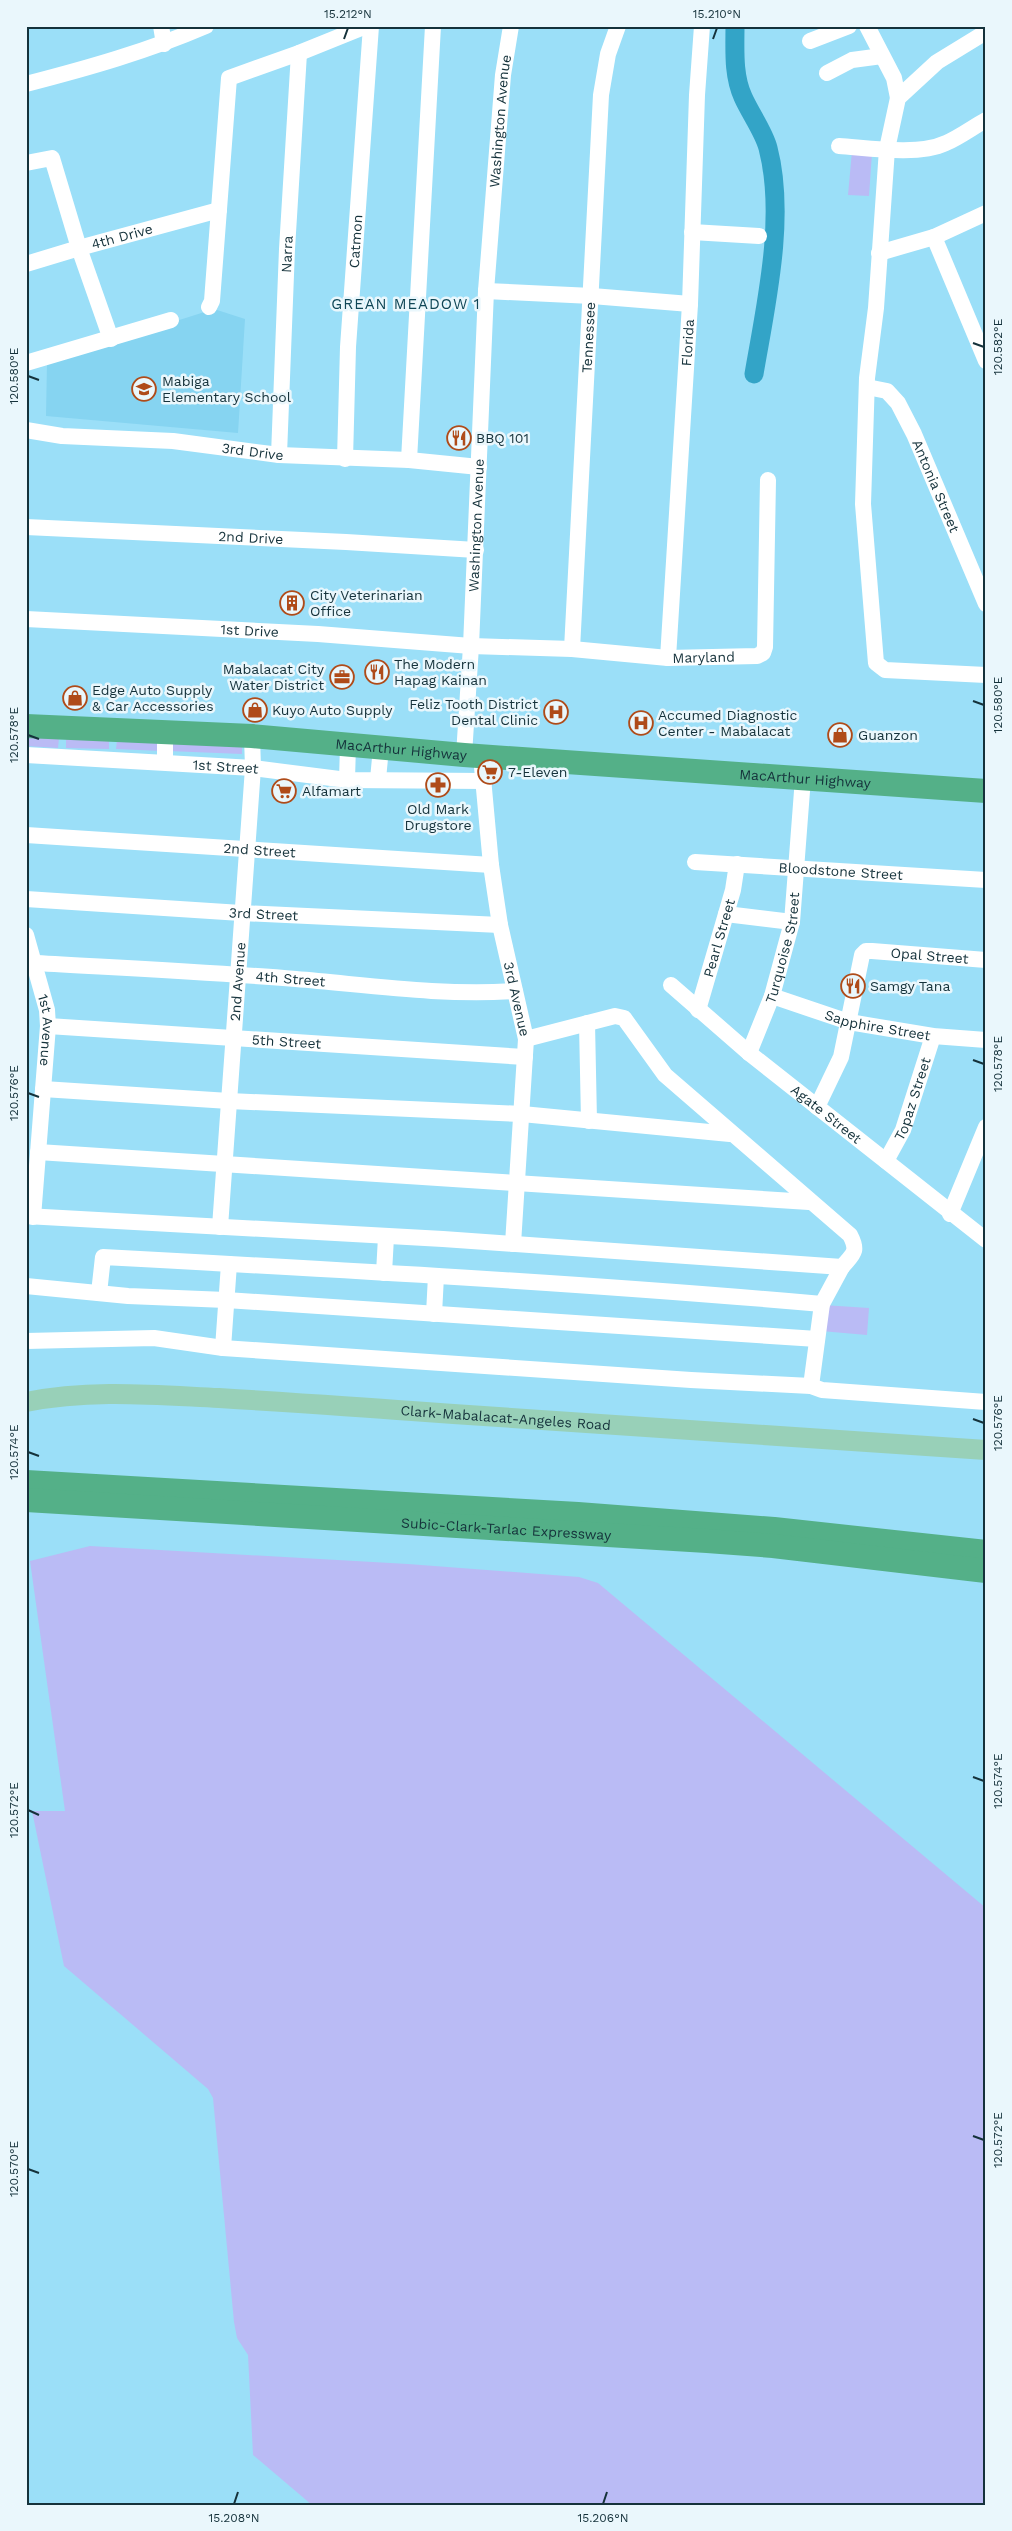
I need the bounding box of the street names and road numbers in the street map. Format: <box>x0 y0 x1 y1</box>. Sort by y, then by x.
street label: Washington Avenue <box>486 53 514 188</box>
street label: Catmon <box>346 214 365 269</box>
street label: 4th Drive <box>90 220 154 252</box>
street label: Narra <box>278 235 296 273</box>
street label: Tennessee <box>578 301 598 373</box>
street label: Florida <box>678 318 697 367</box>
street label: Antonia Street <box>909 437 963 535</box>
street label: 3rd Drive <box>221 440 284 463</box>
street label: Washington Avenue <box>465 458 487 592</box>
street label: 2nd Drive <box>218 528 284 547</box>
street label: 1st Drive <box>220 621 279 640</box>
street label: Maryland <box>672 648 735 666</box>
street label: MacArthur Highway <box>335 736 468 763</box>
street label: 1st Street <box>192 757 260 777</box>
street label: MacArthur Highway <box>739 766 872 791</box>
street label: 2nd Street <box>223 840 296 860</box>
street label: Bloodstone Street <box>778 859 903 883</box>
street label: Turquoise Street <box>762 892 802 1006</box>
street label: Pearl Street <box>700 897 738 979</box>
street label: 3rd Street <box>228 904 299 924</box>
street label: 2nd Avenue <box>227 941 248 1022</box>
street label: Opal Street <box>890 945 969 967</box>
street label: 3rd Avenue <box>501 960 533 1038</box>
street label: 4th Street <box>255 968 326 990</box>
street label: 1st Avenue <box>35 992 56 1067</box>
street label: Sapphire Street <box>823 1006 932 1043</box>
street label: 5th Street <box>251 1031 322 1052</box>
street label: Topaz Street <box>891 1055 934 1143</box>
street label: Agate Street <box>788 1081 865 1147</box>
street label: Clark-Mabalacat-Angeles Road <box>400 1402 611 1433</box>
street label: Subic-Clark-Tarlac Expressway <box>401 1515 612 1543</box>

